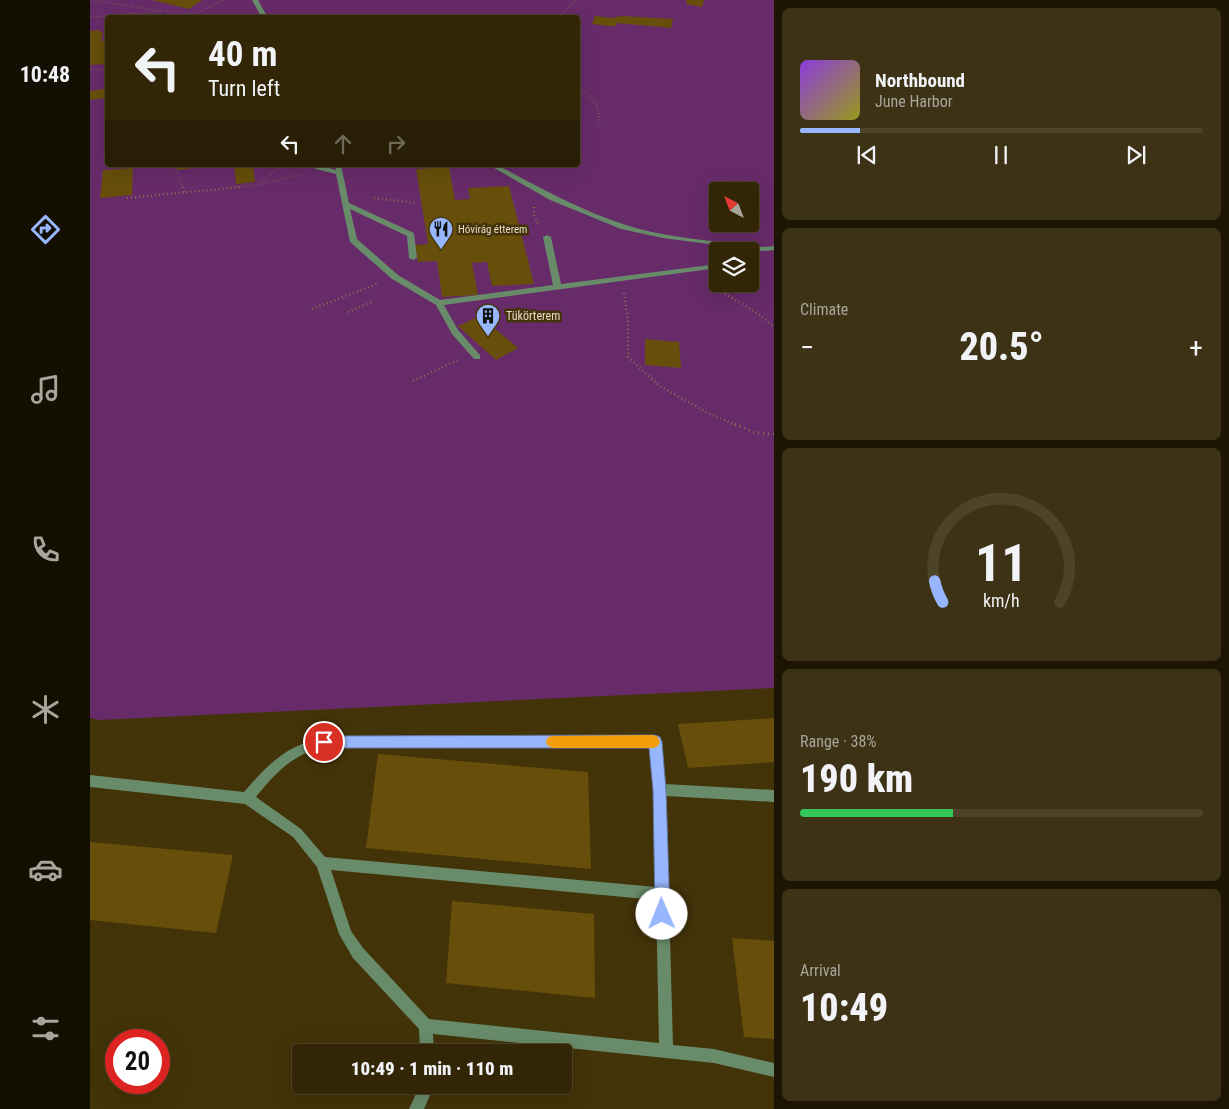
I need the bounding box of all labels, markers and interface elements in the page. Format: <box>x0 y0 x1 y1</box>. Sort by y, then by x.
text: 40 m <box>208 34 277 75</box>
icon: left <box>125 35 190 100</box>
text: 10:48 <box>20 62 70 87</box>
text: Northbound <box>875 69 965 92</box>
text: Turn left <box>208 76 280 101</box>
text: June Harbor <box>875 92 953 111</box>
icon: left <box>276 130 304 158</box>
icon: ahead <box>329 130 357 158</box>
icon: right <box>382 130 410 158</box>
icon: previous <box>853 141 881 169</box>
icon: pause <box>987 141 1015 169</box>
icon: next <box>1122 141 1150 169</box>
north arrow <box>709 182 759 232</box>
map controls <box>709 182 759 292</box>
icon: directions <box>28 212 63 247</box>
restaurant icon: Hóvirág étterem <box>428 216 454 250</box>
place label: Hóvirág étterem <box>458 223 527 236</box>
button: layers <box>709 242 759 292</box>
text: Climate <box>800 300 848 319</box>
building icon: Tükörterem <box>475 303 501 337</box>
place label: Tükörterem <box>506 309 560 323</box>
text: 20.5° <box>959 325 1044 369</box>
text: − <box>800 331 814 364</box>
text: + <box>1189 331 1203 364</box>
icon: music <box>28 372 63 407</box>
icon: phone <box>28 532 63 567</box>
text: 11 <box>975 533 1028 594</box>
text: km/h <box>983 590 1020 611</box>
icon: climate <box>28 692 63 727</box>
pin <box>303 721 345 763</box>
icon: arrive <box>310 728 338 756</box>
text: Range · 38% <box>800 732 876 751</box>
text: 190 km <box>800 757 913 801</box>
icon: car <box>28 852 63 887</box>
position arrow <box>635 887 687 939</box>
text: Arrival <box>800 961 841 980</box>
text: 10:49 <box>800 986 888 1030</box>
icon: filters <box>28 1011 63 1046</box>
speed limit sign: 20 <box>105 1029 170 1094</box>
text: 10:49 · 1 min · 110 m <box>351 1057 513 1080</box>

